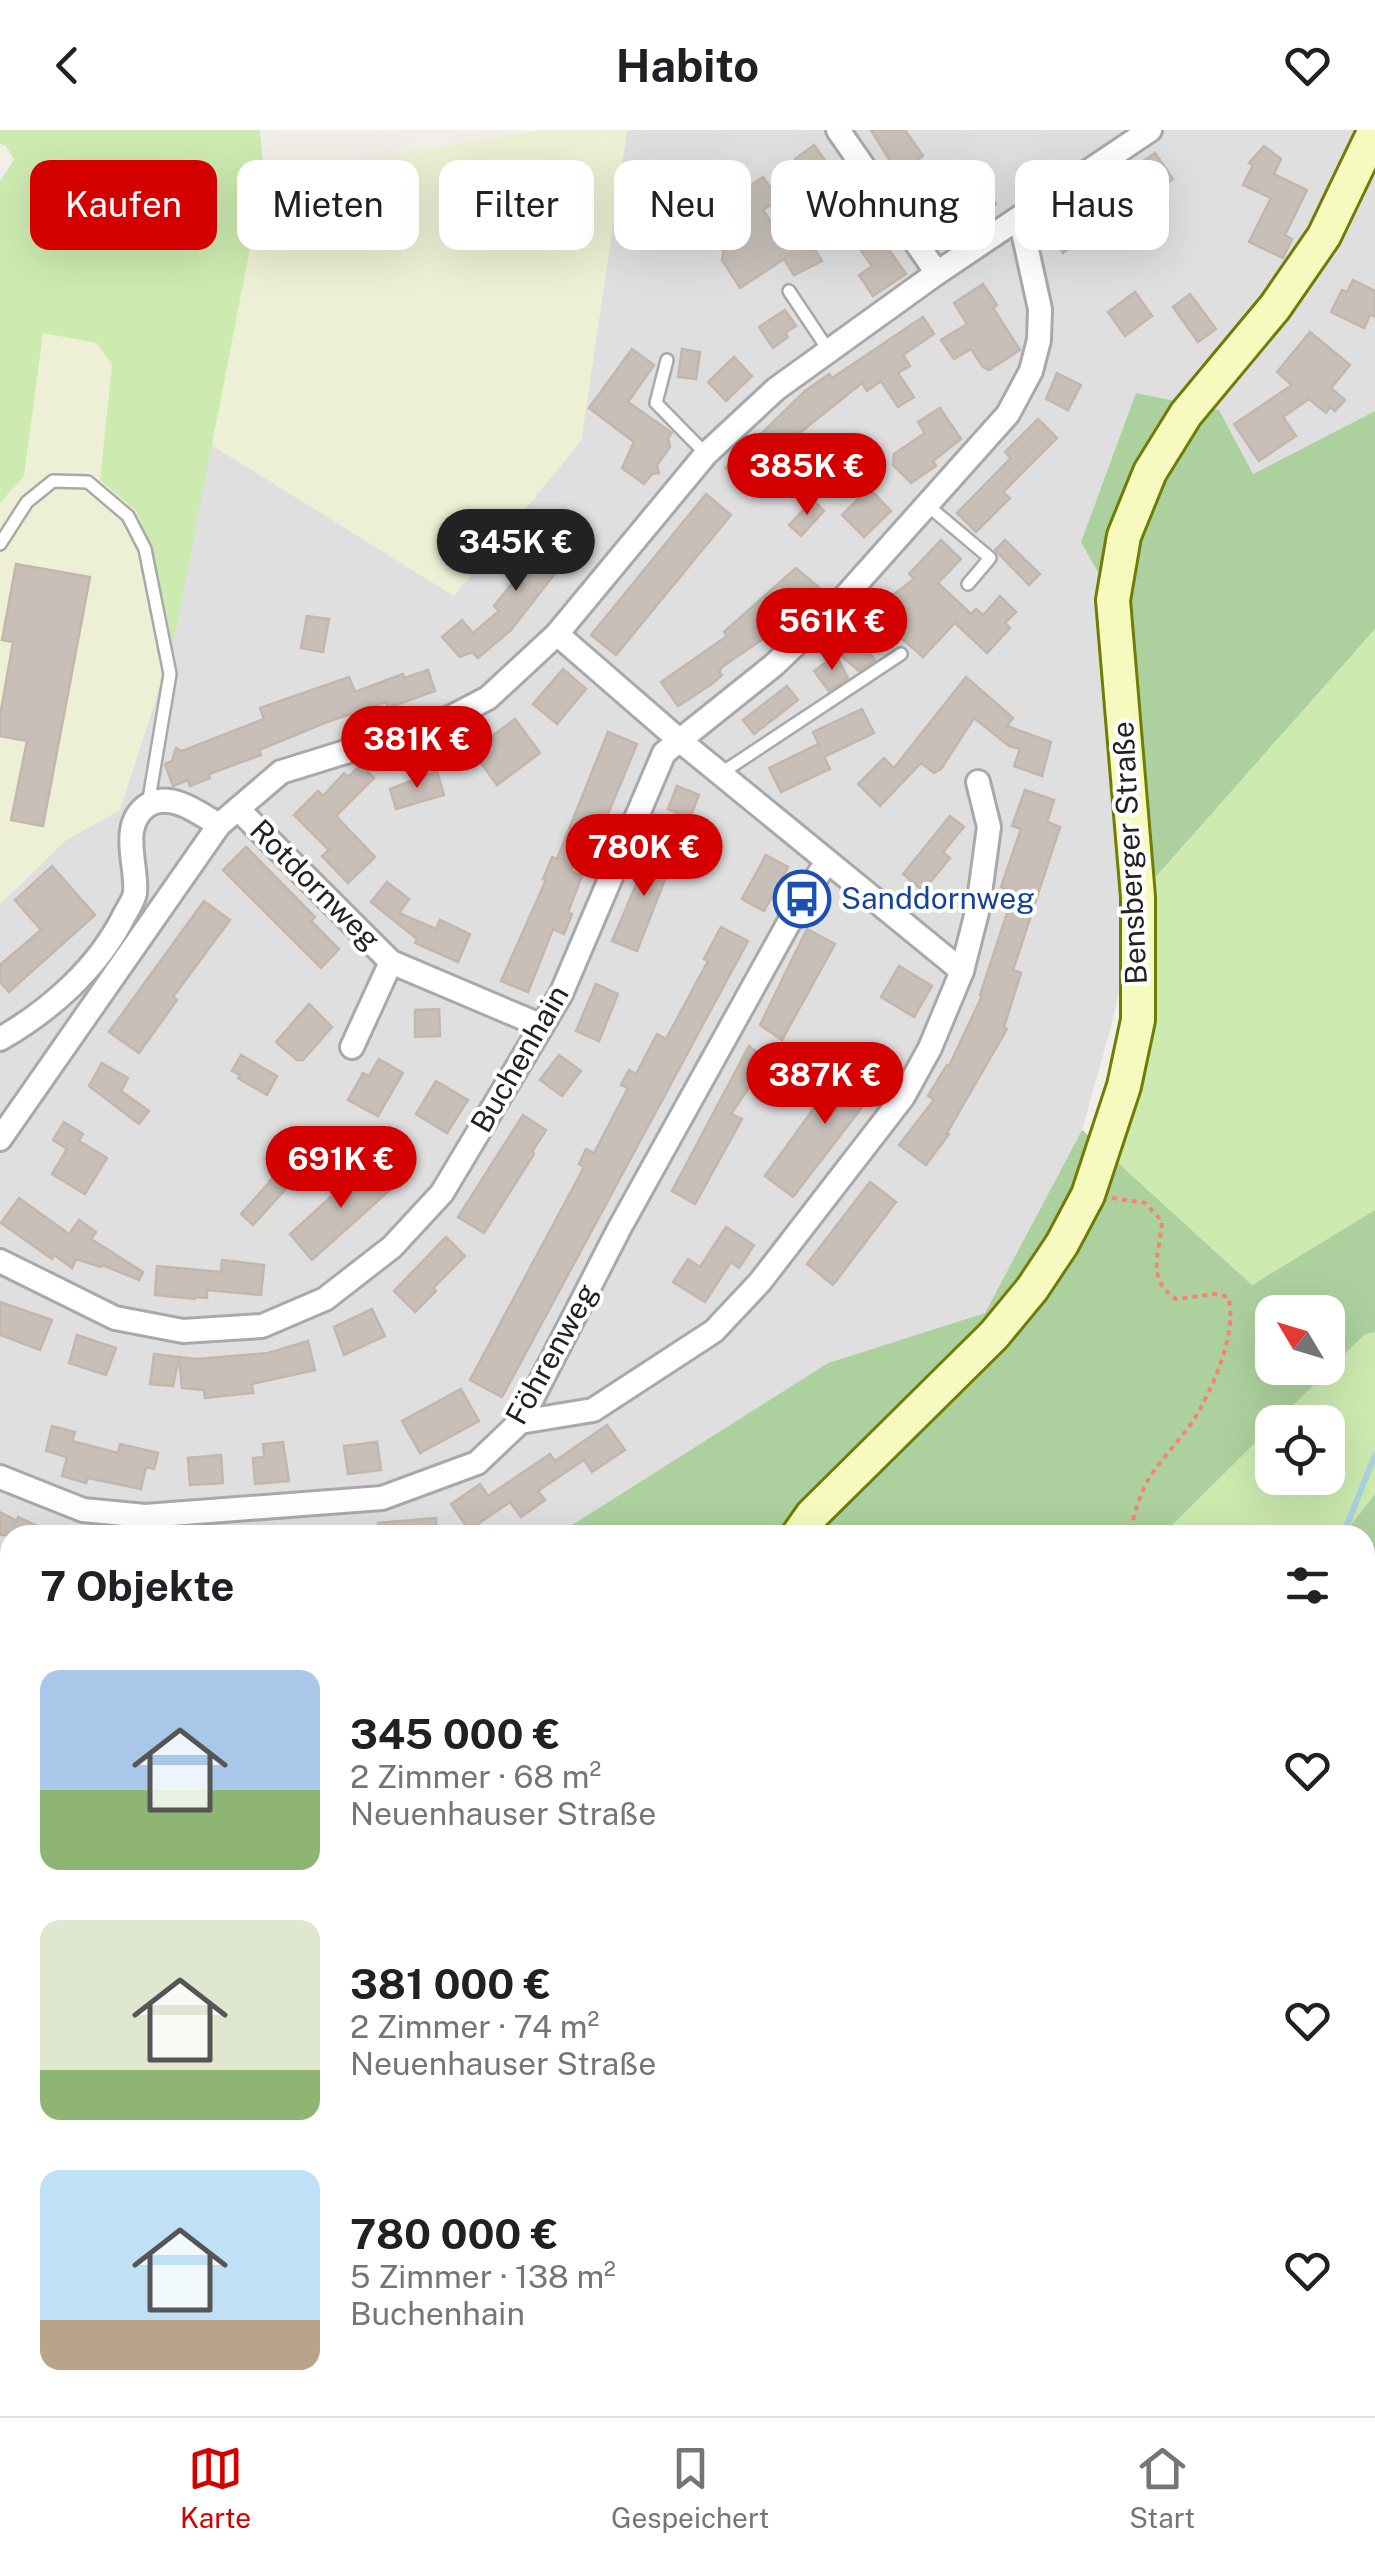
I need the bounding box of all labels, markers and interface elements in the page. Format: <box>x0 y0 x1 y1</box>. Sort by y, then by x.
icon: back <box>40 38 95 93</box>
icon: heart <box>1280 38 1335 93</box>
text: Habito <box>616 39 759 92</box>
chip: Kaufen <box>30 160 217 250</box>
chip: Mieten <box>237 160 419 250</box>
chip: Filter <box>439 160 594 250</box>
chip: Neu <box>614 160 751 250</box>
chip: Wohnung <box>771 160 995 250</box>
chip: Haus <box>1015 160 1169 250</box>
pin: 385K € <box>726 433 888 518</box>
text: 385K € <box>749 447 865 484</box>
pin: 345K € <box>435 509 597 594</box>
text: 345K € <box>459 523 573 560</box>
pin: 561K € <box>751 588 913 673</box>
text: 561K € <box>778 602 886 639</box>
pin: 381K € <box>336 706 498 791</box>
text: 381K € <box>363 720 471 757</box>
street label: Bensberger Straße <box>1104 721 1154 986</box>
street label: Rotdornweg <box>243 812 388 957</box>
pin: 780K € <box>563 814 725 899</box>
text: 780K € <box>588 828 700 865</box>
bus stop icon: Sanddornweg <box>772 869 832 929</box>
place label: Sanddornweg <box>841 880 1035 916</box>
street label: Buchenhain <box>463 978 576 1139</box>
pin: 387K € <box>744 1042 906 1127</box>
text: 387K € <box>768 1056 882 1093</box>
pin: 691K € <box>260 1126 422 1211</box>
text: 691K € <box>288 1140 394 1177</box>
street label: Föhrenweg <box>498 1277 605 1430</box>
north arrow <box>1255 1295 1345 1385</box>
map controls <box>1255 1295 1345 1495</box>
button: locate <box>1255 1405 1345 1495</box>
icon: filters <box>1280 1558 1335 1613</box>
text: 7 Objekte <box>40 1561 234 1610</box>
text: 345 000 € <box>350 1709 560 1758</box>
icon: home <box>120 1710 240 1830</box>
icon: heart <box>1280 1743 1335 1798</box>
text: 2 Zimmer · 68 m² <box>350 1758 601 1795</box>
text: Neuenhauser Straße <box>350 1795 656 1832</box>
text: 381 000 € <box>350 1959 551 2008</box>
icon: home <box>120 1960 240 2080</box>
icon: heart <box>1280 1993 1335 2048</box>
text: 2 Zimmer · 74 m² <box>350 2008 599 2045</box>
text: Neuenhauser Straße <box>350 2045 656 2082</box>
text: 780 000 € <box>350 2209 558 2258</box>
icon: home <box>120 2210 240 2330</box>
icon: heart <box>1280 2243 1335 2298</box>
text: 5 Zimmer · 138 m² <box>350 2258 616 2295</box>
text: Buchenhain <box>350 2295 525 2332</box>
tab: Karte <box>180 2441 251 2534</box>
tab: Gespeichert <box>611 2441 769 2534</box>
tab: Start <box>1129 2441 1195 2534</box>

